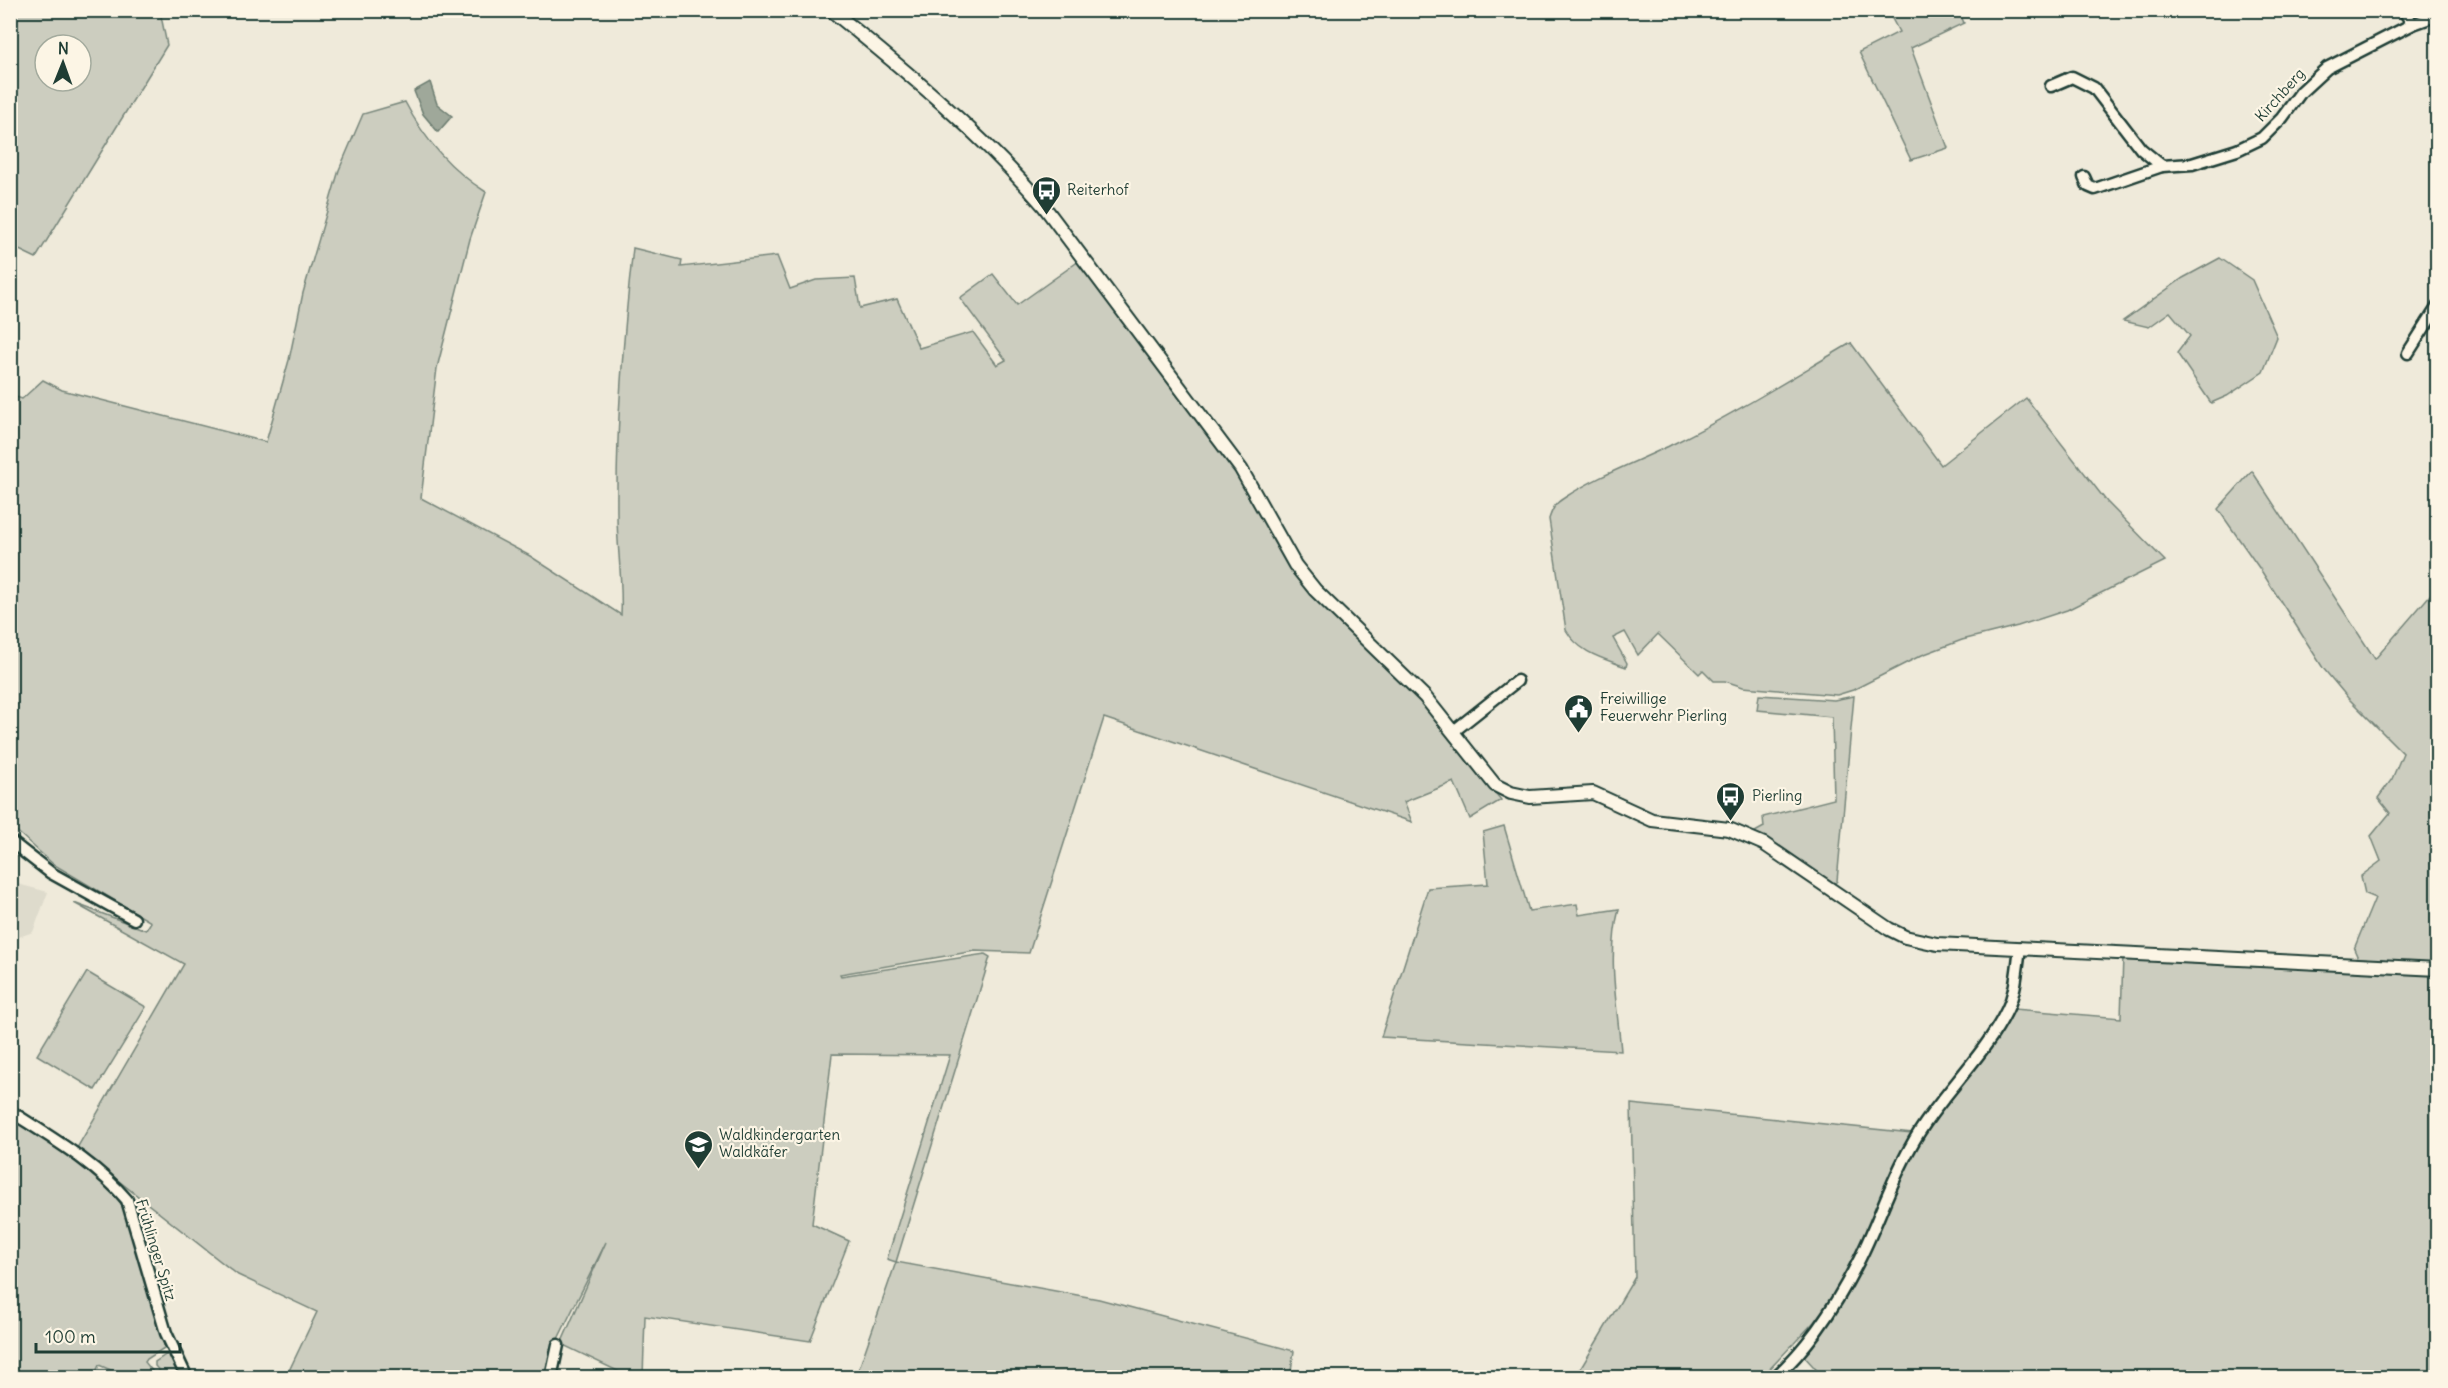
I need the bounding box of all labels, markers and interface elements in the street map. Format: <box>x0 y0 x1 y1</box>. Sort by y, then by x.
north arrow <box>33 33 93 93</box>
text: N <box>58 38 69 58</box>
street label: Kirchberg <box>2251 64 2309 125</box>
bus stop icon: Reiterhof <box>1030 174 1062 216</box>
place label: Reiterhof <box>1067 180 1130 199</box>
place label: Freiwillige Feuerwehr Pierling <box>1600 689 1727 725</box>
public building icon: Freiwillige Feuerwehr Pierling <box>1563 692 1595 734</box>
bus stop icon: Pierling <box>1715 780 1747 822</box>
place label: Pierling <box>1752 786 1802 805</box>
place label: Waldkindergarten Waldkäfer <box>719 1125 840 1161</box>
school or university icon: Waldkindergarten Waldkäfer <box>682 1128 714 1170</box>
street label: Frühlinger Spitz <box>132 1197 181 1303</box>
scale bar <box>36 1316 180 1354</box>
text: 100 m <box>45 1325 96 1348</box>

